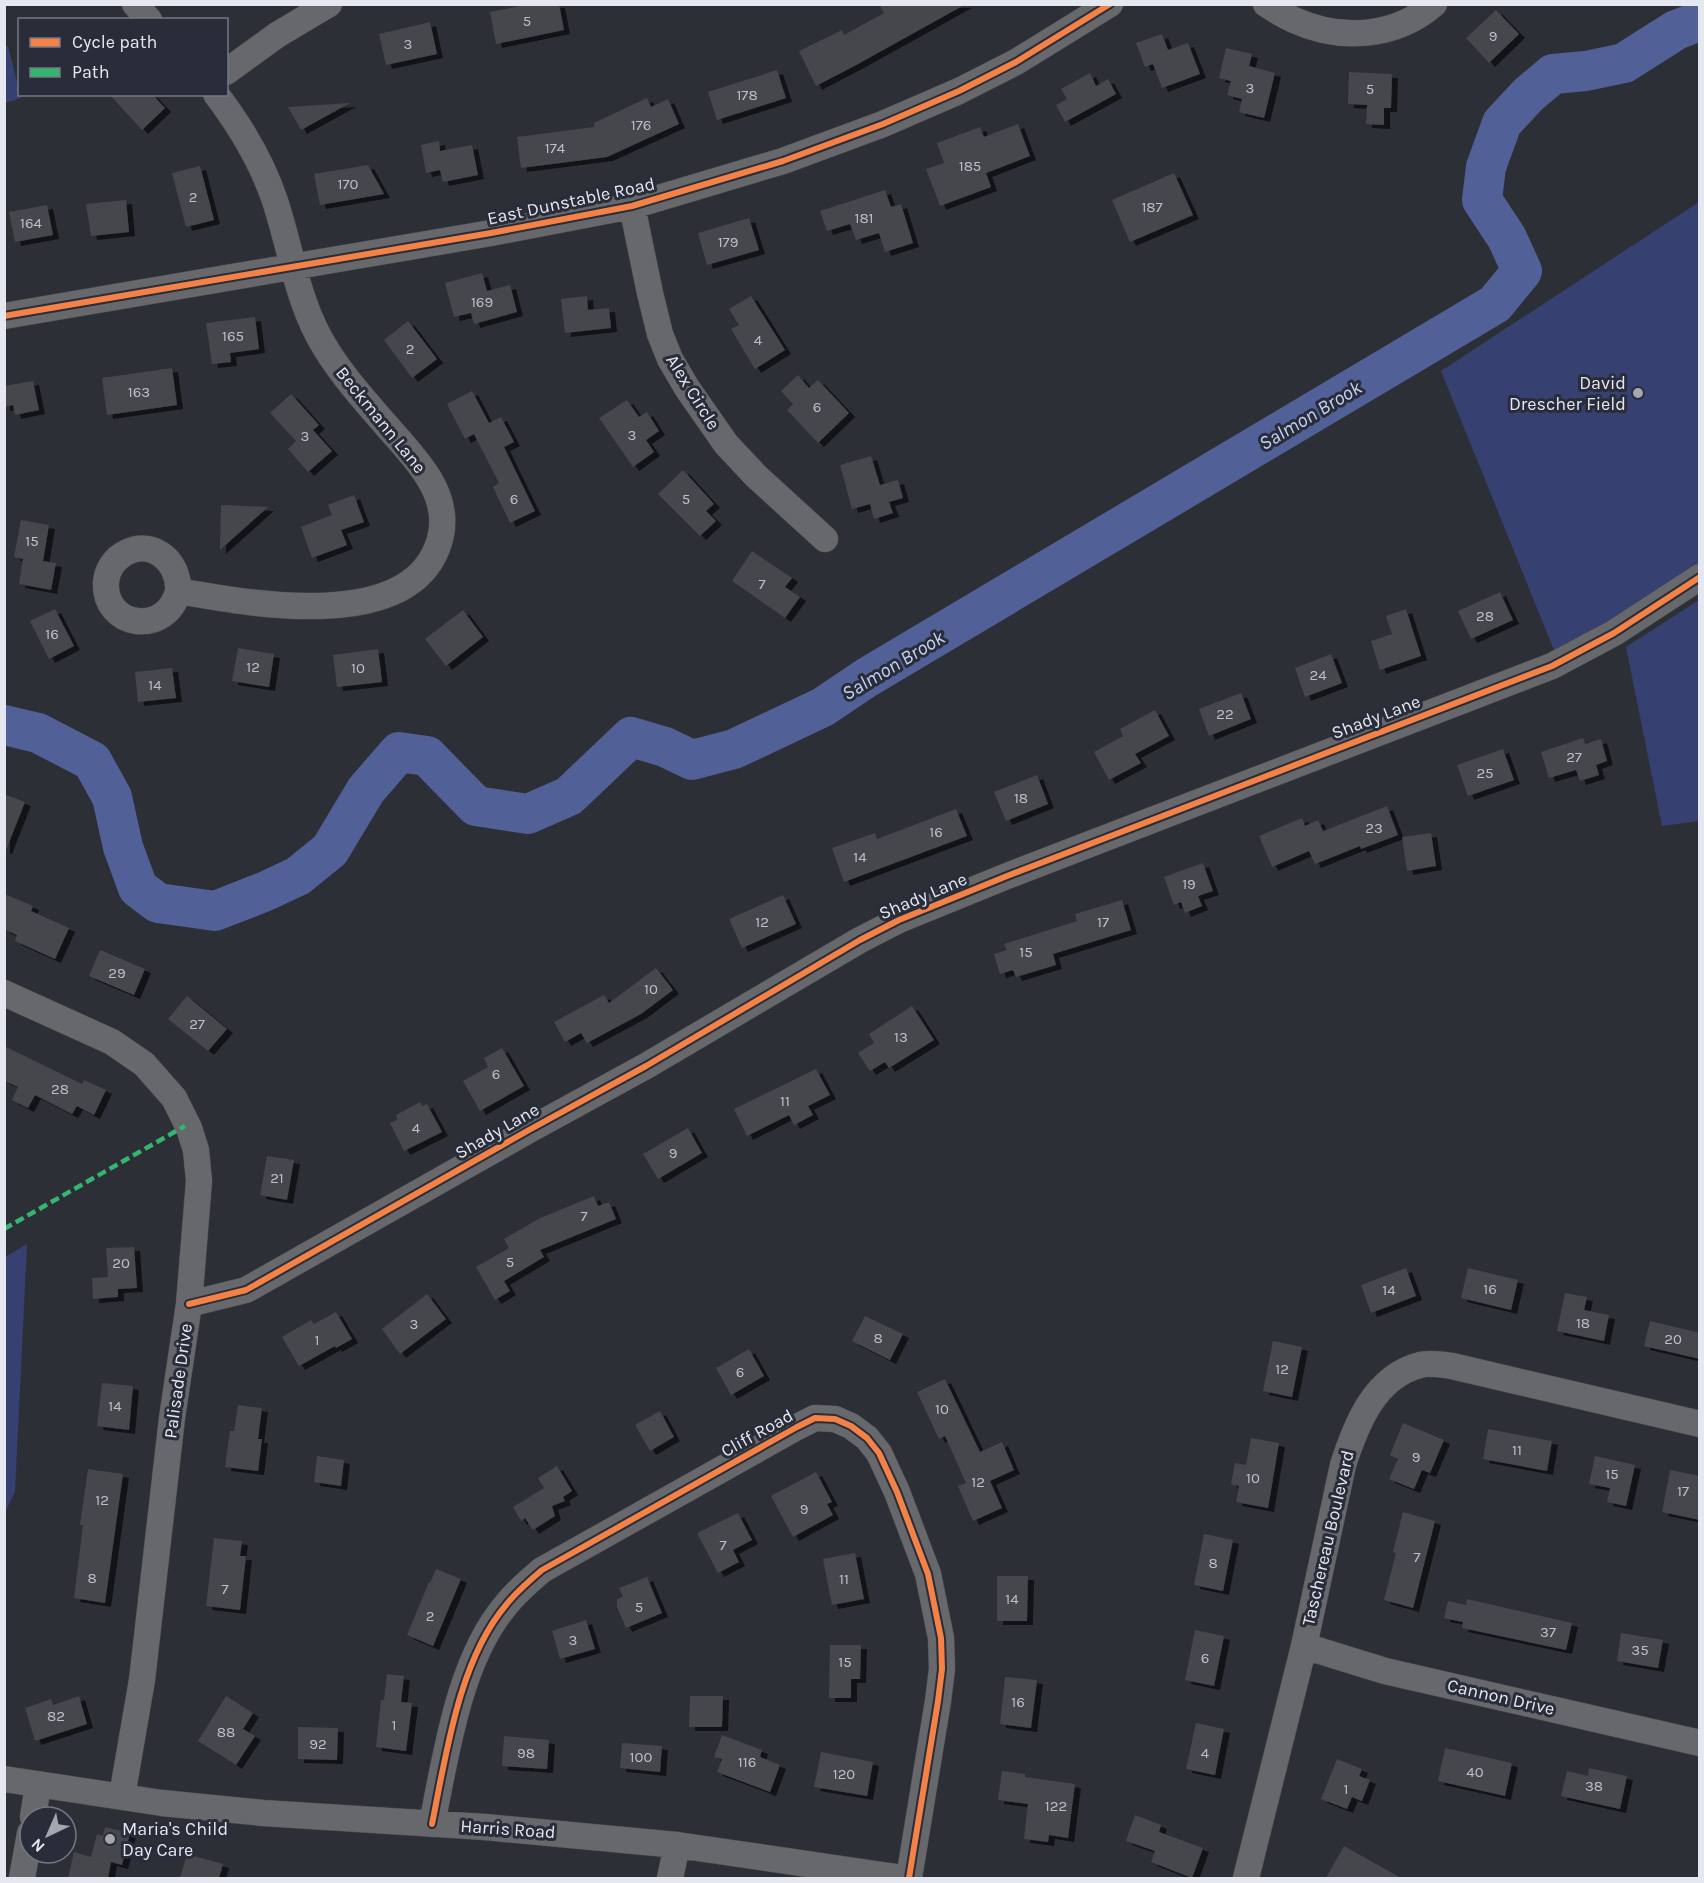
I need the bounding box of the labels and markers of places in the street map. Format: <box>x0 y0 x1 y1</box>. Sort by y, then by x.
place label: David Drescher Field <box>1509 372 1626 415</box>
marker: David Drescher Field <box>1631 386 1645 400</box>
place label: Maria's Child Day Care <box>122 1818 228 1861</box>
marker: Maria's Child Day Care <box>103 1832 117 1846</box>

